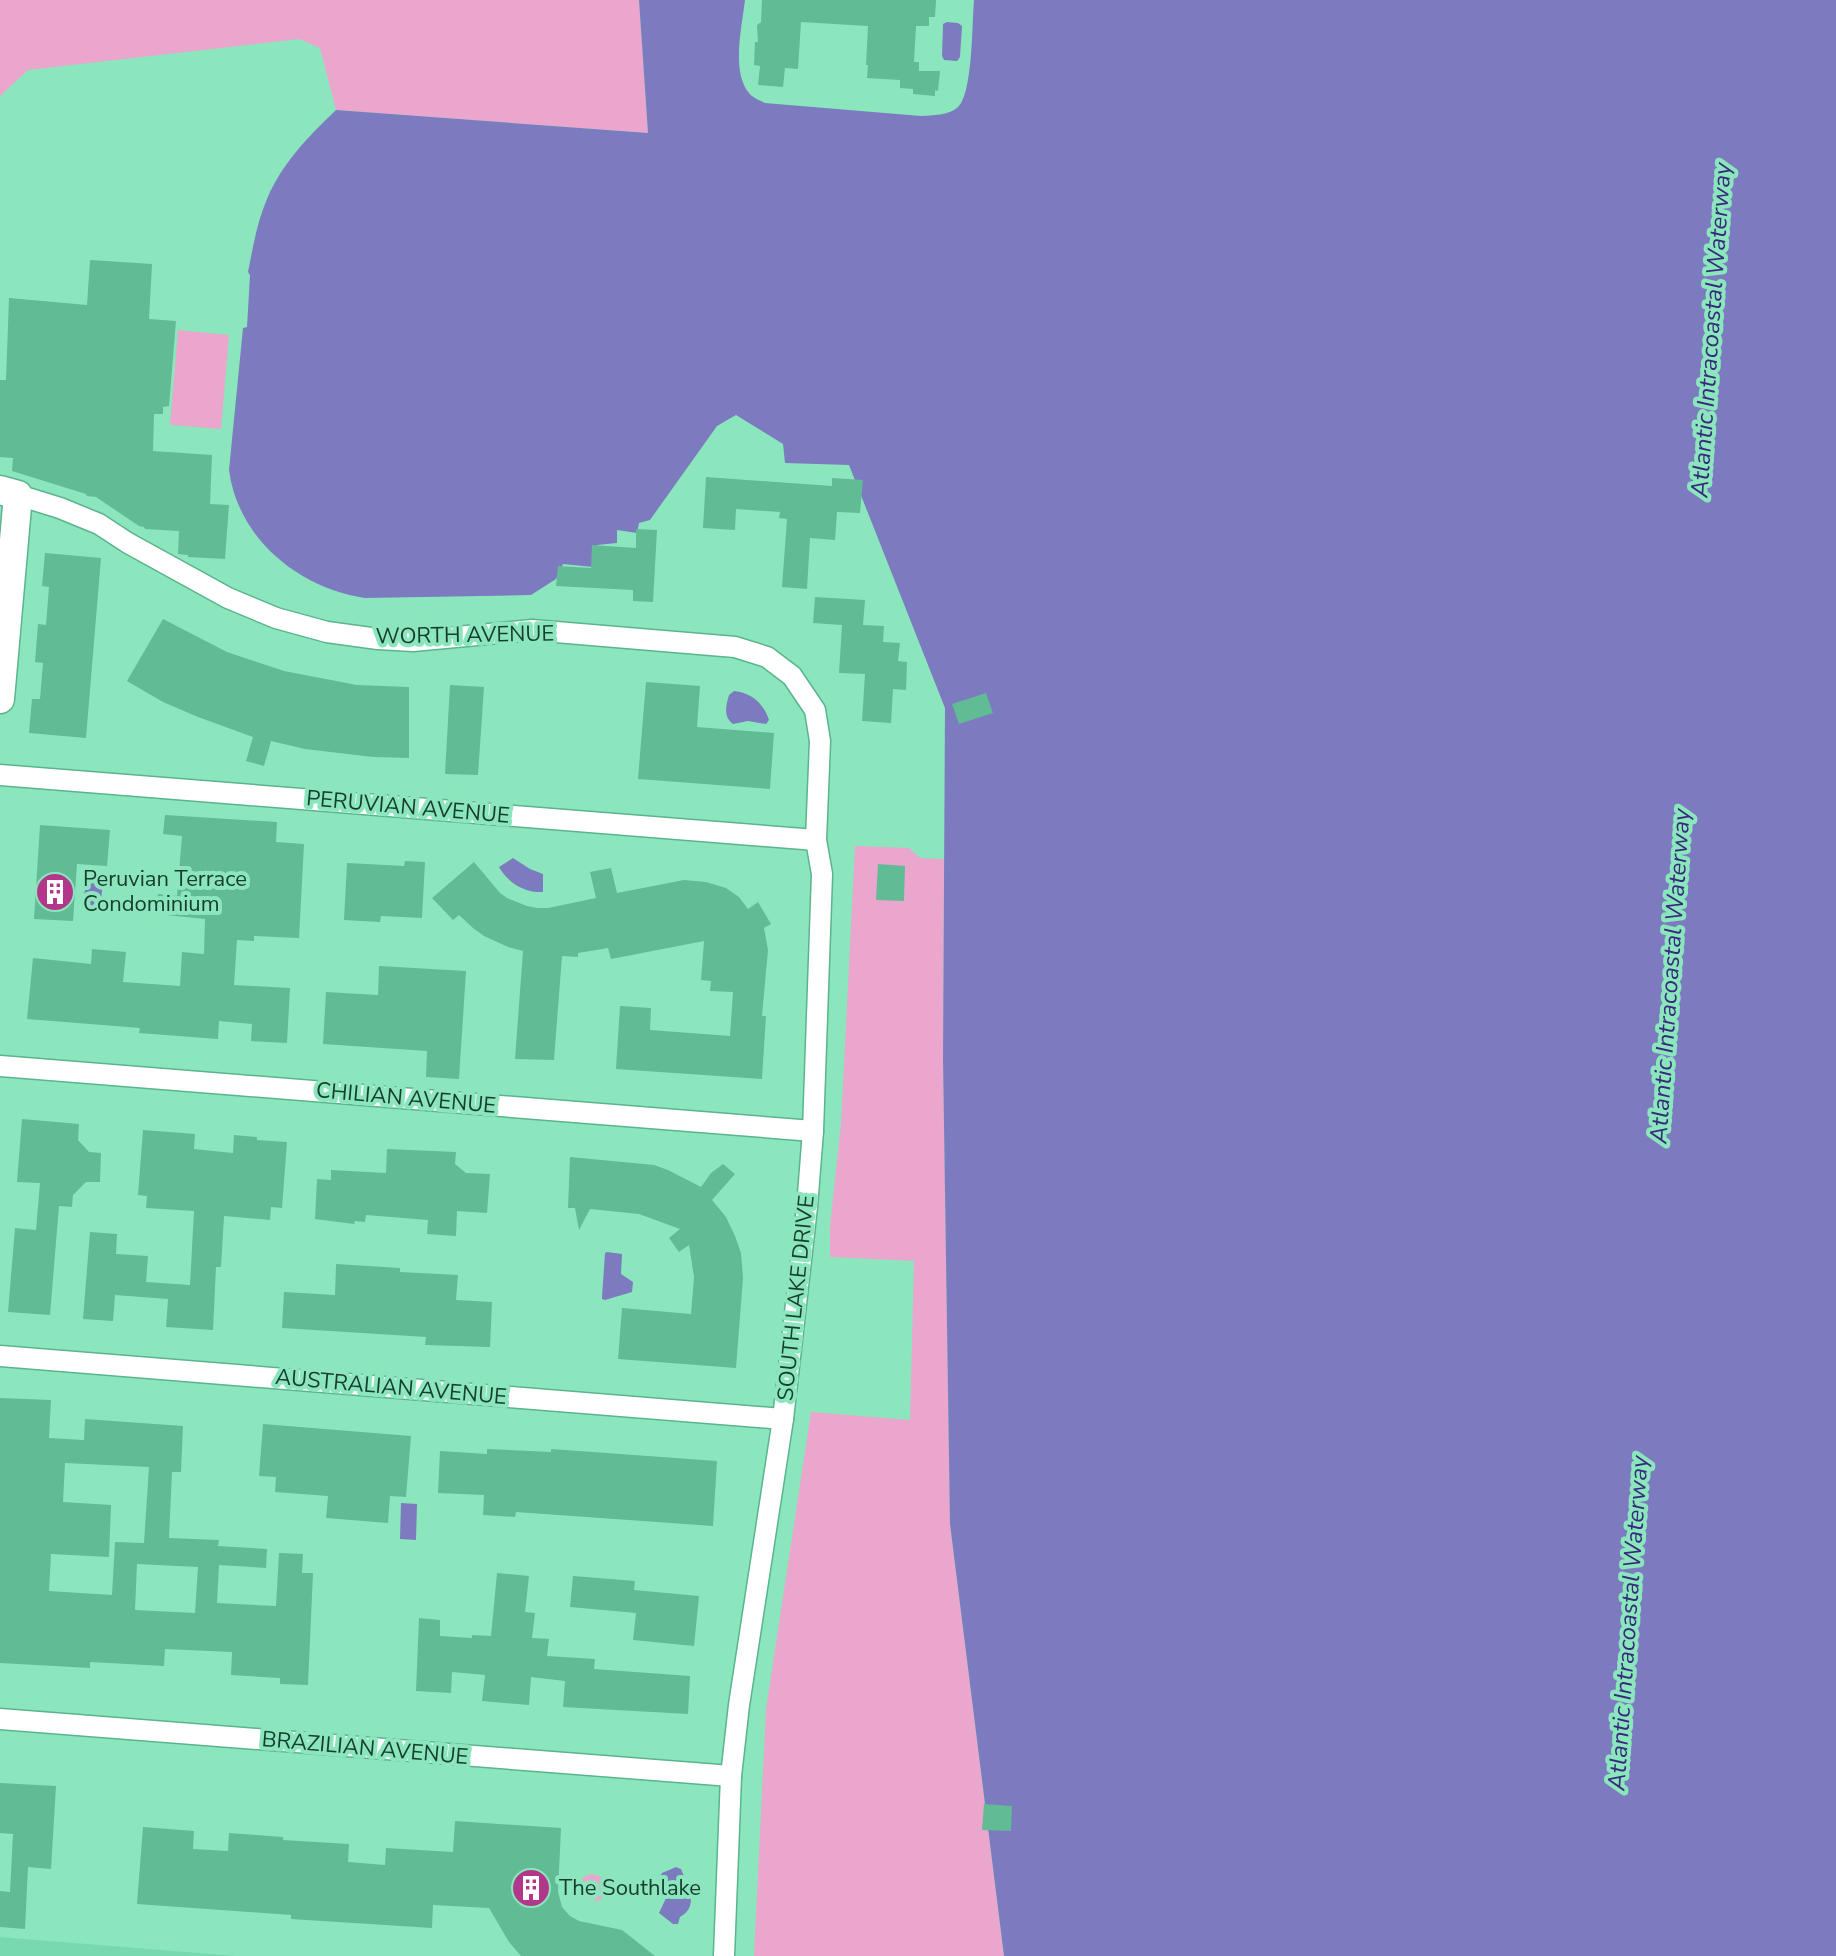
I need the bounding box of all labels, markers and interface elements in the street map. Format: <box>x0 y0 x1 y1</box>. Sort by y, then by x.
water label: Atlantic Intracoastal Waterway <box>1683 160 1739 499</box>
street label: WORTH AVENUE <box>375 618 555 652</box>
street label: PERUVIAN AVENUE <box>305 783 511 831</box>
water label: Atlantic Intracoastal Waterway <box>1642 806 1698 1145</box>
place label: Peruvian Terrace Condominium <box>83 864 247 919</box>
building icon: Peruvian Terrace Condominium <box>34 871 76 913</box>
street label: CHILIAN AVENUE <box>315 1075 497 1121</box>
street label: SOUTH LAKE DRIVE <box>770 1194 822 1402</box>
street label: AUSTRALIAN AVENUE <box>274 1362 508 1412</box>
water label: Atlantic Intracoastal Waterway <box>1600 1453 1656 1792</box>
street label: BRAZILIAN AVENUE <box>260 1724 470 1772</box>
building icon: The Southlake <box>510 1867 552 1909</box>
place label: The Southlake <box>559 1873 701 1903</box>

